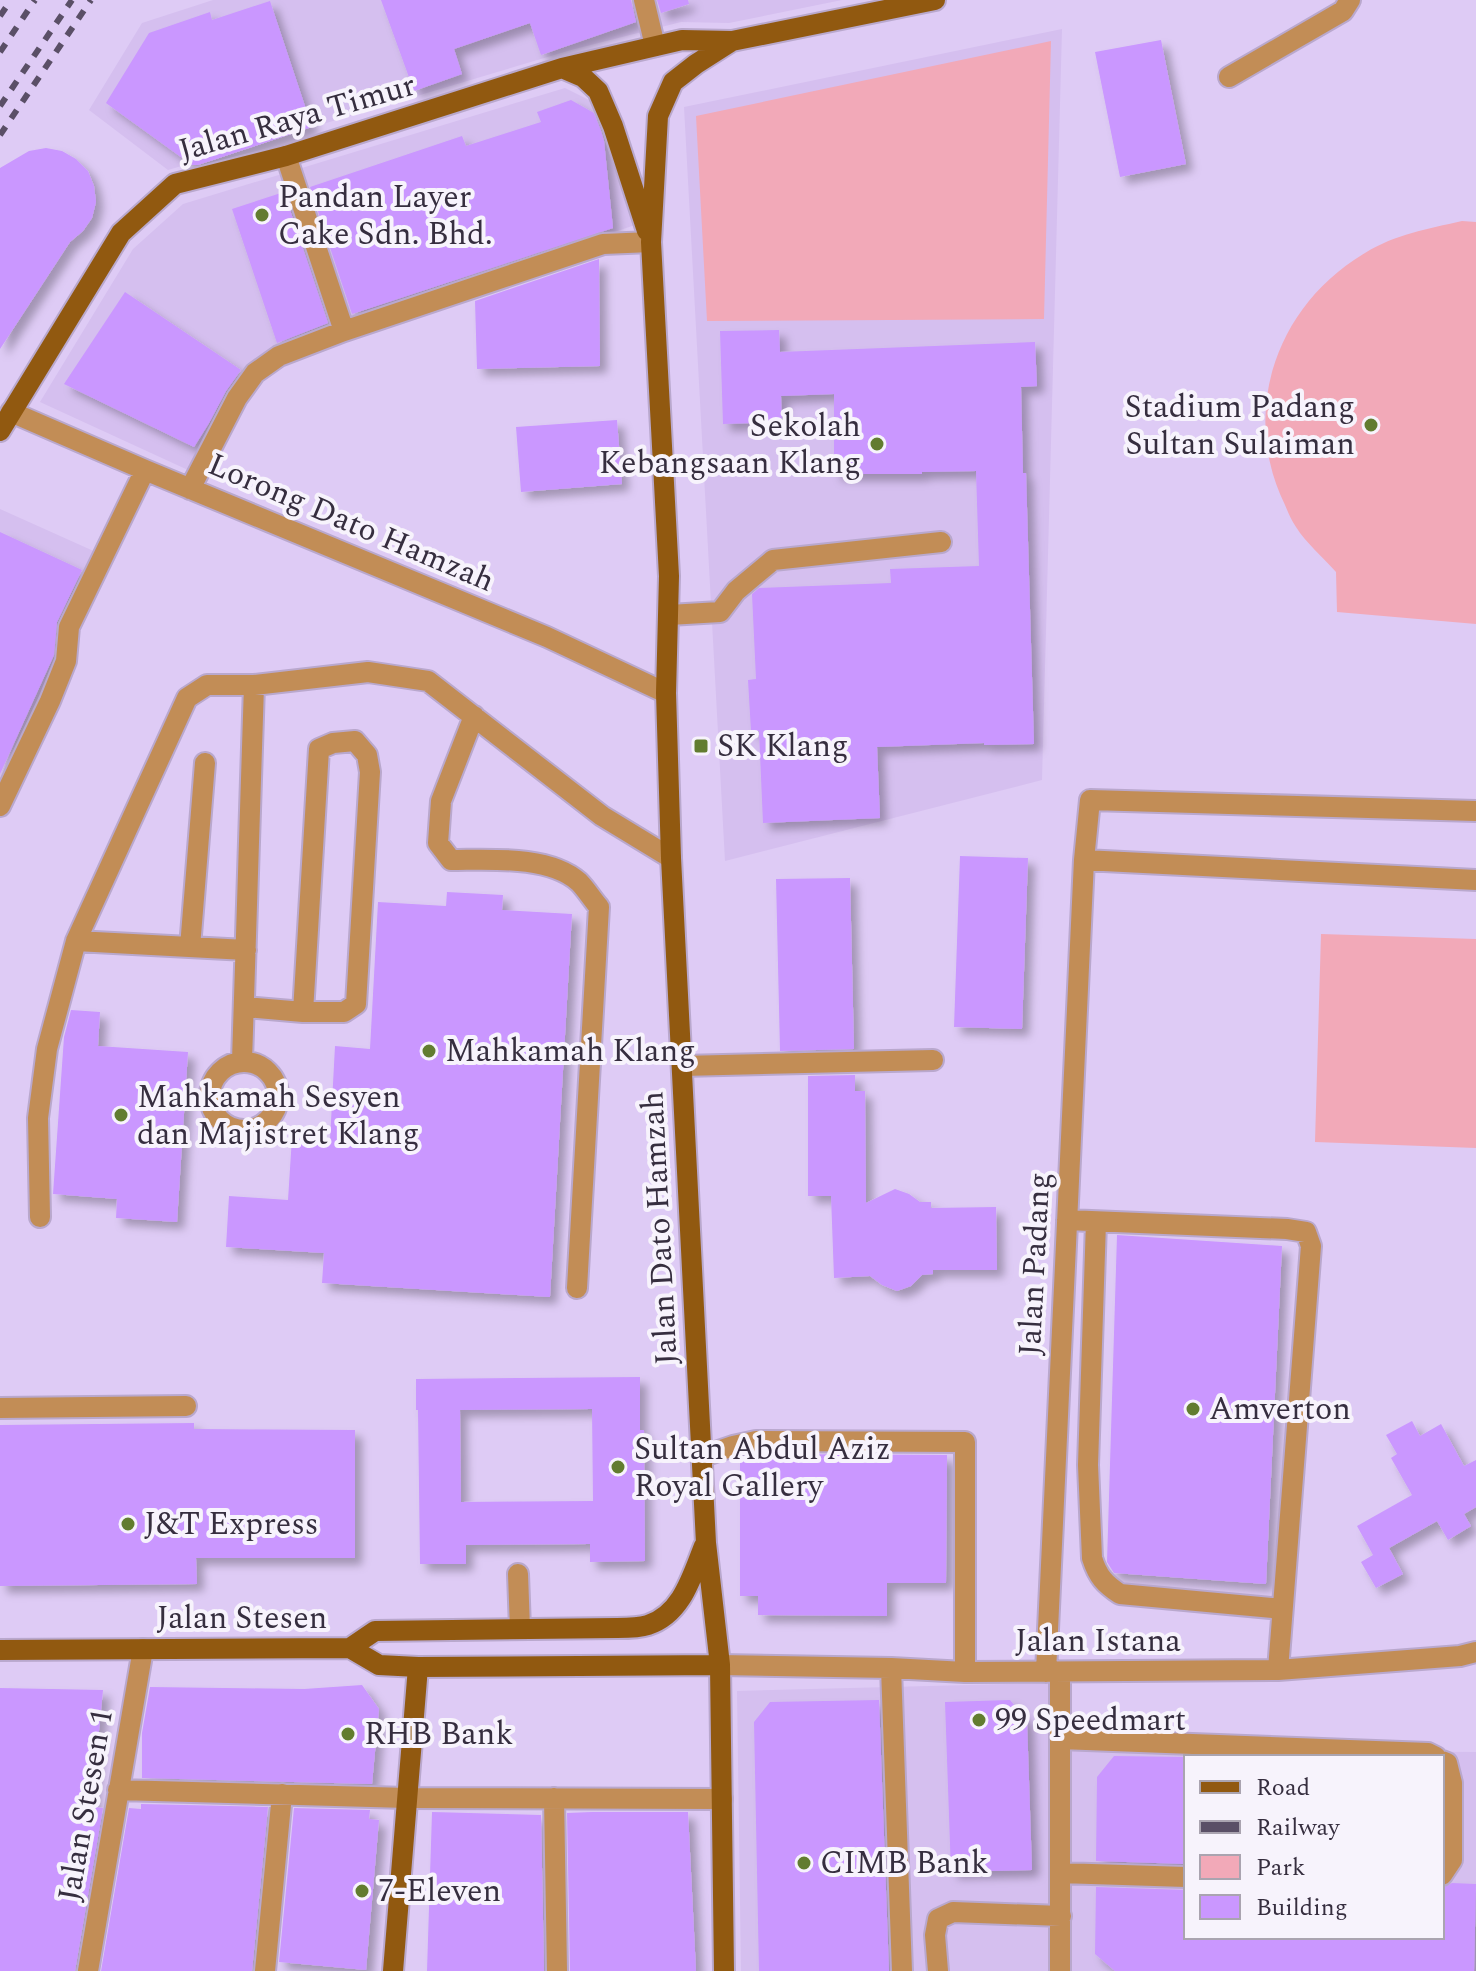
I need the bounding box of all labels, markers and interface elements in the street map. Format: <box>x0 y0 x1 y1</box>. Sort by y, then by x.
street label: Jalan Raya Timur <box>173 61 421 175</box>
place label: Pandan Layer Cake Sdn. Bhd. <box>278 173 493 259</box>
marker: Pandan Layer Cake Sdn. Bhd. <box>253 206 271 224</box>
place label: Stadium Padang Sultan Sulaiman <box>1124 383 1355 469</box>
place label: Sekolah Kebangsaan Klang <box>599 402 861 488</box>
marker: Stadium Padang Sultan Sulaiman <box>1362 416 1380 434</box>
marker: Sekolah Kebangsaan Klang <box>868 435 886 453</box>
street label: Lorong Dato Hamzah <box>200 440 502 606</box>
place label: SK Klang <box>717 722 848 771</box>
marker: SK Klang <box>692 737 710 755</box>
place label: Mahkamah Klang <box>445 1027 696 1076</box>
marker: Mahkamah Klang <box>420 1042 438 1060</box>
place label: Mahkamah Sesyen dan Majistret Klang <box>137 1073 420 1159</box>
street label: Jalan Dato Hamzah <box>628 1090 692 1366</box>
marker: Mahkamah Sesyen dan Majistret Klang <box>112 1106 130 1124</box>
street label: Jalan Padang <box>1006 1171 1064 1357</box>
place label: Amverton <box>1209 1385 1351 1434</box>
marker: Amverton <box>1184 1400 1202 1418</box>
place label: Sultan Abdul Aziz Royal Gallery <box>634 1425 891 1511</box>
marker: Sultan Abdul Aziz Royal Gallery <box>609 1458 627 1476</box>
place label: J&T Express <box>144 1500 319 1549</box>
marker: J&T Express <box>119 1515 137 1533</box>
street label: Jalan Stesen <box>157 1594 327 1643</box>
street label: Jalan Istana <box>1015 1617 1181 1666</box>
place label: 99 Speedmart <box>995 1696 1186 1745</box>
street label: Jalan Stesen 1 <box>45 1705 127 1905</box>
place label: RHB Bank <box>364 1710 513 1759</box>
marker: 99 Speedmart <box>970 1711 988 1729</box>
marker: RHB Bank <box>339 1725 357 1743</box>
legend <box>1184 1755 1444 1939</box>
text: Road <box>1256 1770 1310 1806</box>
text: Railway <box>1256 1810 1341 1846</box>
place label: CIMB Bank <box>820 1839 989 1888</box>
text: Park <box>1256 1850 1306 1886</box>
marker: CIMB Bank <box>795 1854 813 1872</box>
place label: 7-Eleven <box>378 1867 501 1916</box>
marker: 7-Eleven <box>353 1882 371 1900</box>
text: Building <box>1256 1890 1348 1926</box>

